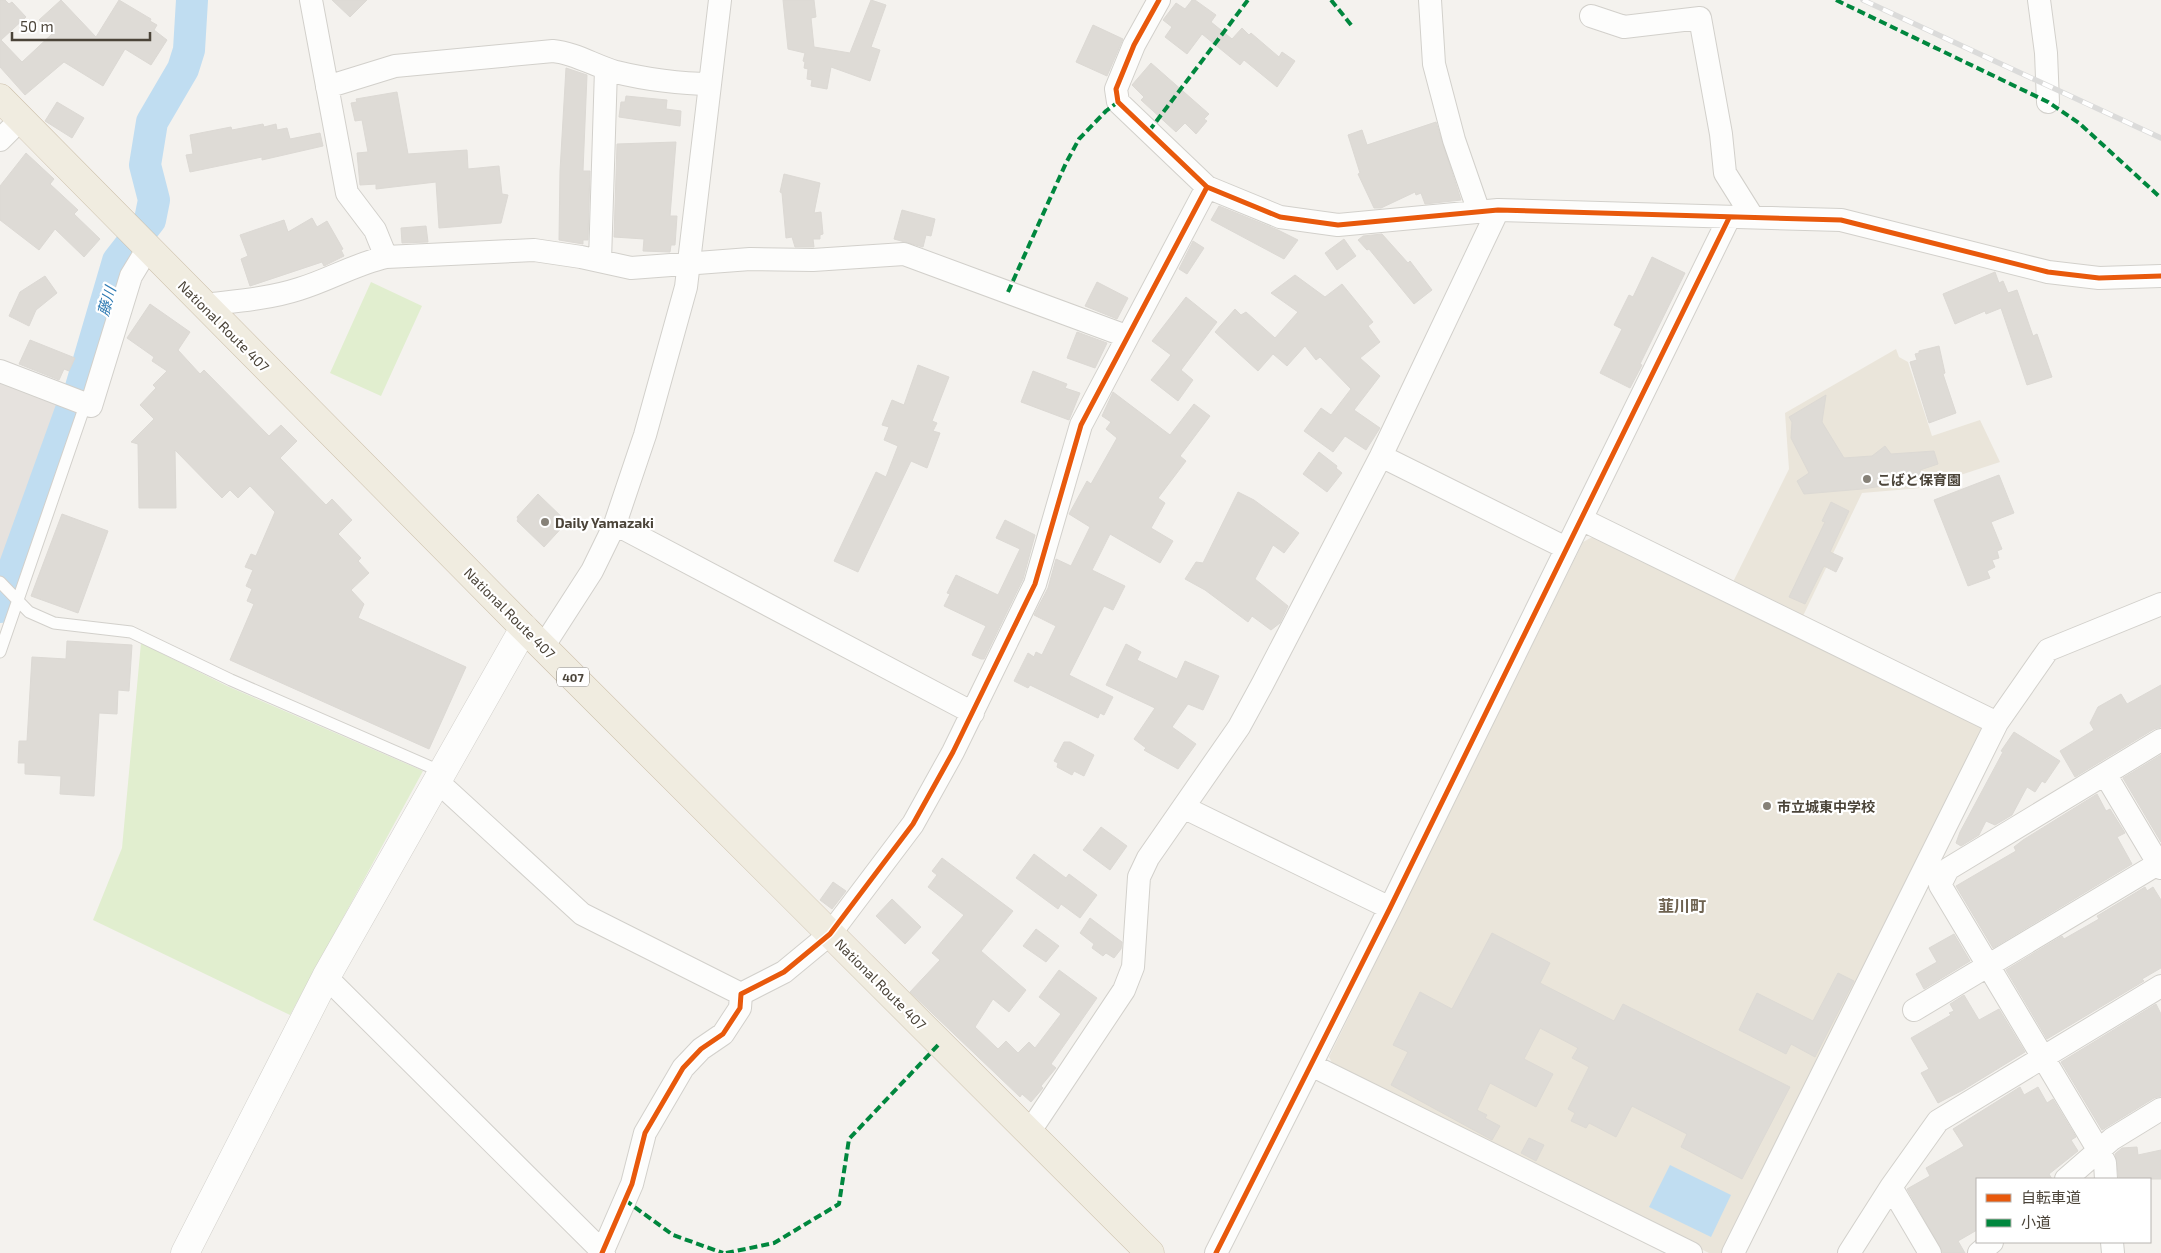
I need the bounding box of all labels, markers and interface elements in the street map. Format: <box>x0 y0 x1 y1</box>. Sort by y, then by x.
scale bar <box>12 10 150 42</box>
text: 50 m <box>20 17 54 35</box>
street label: National Route 407 <box>175 277 273 375</box>
water label: 藤川 <box>93 282 119 318</box>
place label: こばと保育園 <box>1877 471 1961 488</box>
marker: こばと保育園 <box>1861 473 1873 485</box>
place label: Daily Yamazaki <box>555 514 654 531</box>
marker: Daily Yamazaki <box>539 516 551 528</box>
street label: National Route 407 <box>461 564 559 662</box>
road number: 407 <box>557 668 589 686</box>
place label: 市立城東中学校 <box>1777 798 1875 815</box>
marker: 市立城東中学校 <box>1761 800 1773 812</box>
district label: 韮川町 <box>1658 896 1706 915</box>
street label: National Route 407 <box>832 935 930 1033</box>
legend <box>1976 1178 2151 1243</box>
text: 自転車道 <box>2021 1188 2081 1206</box>
text: 小道 <box>2021 1213 2051 1231</box>

